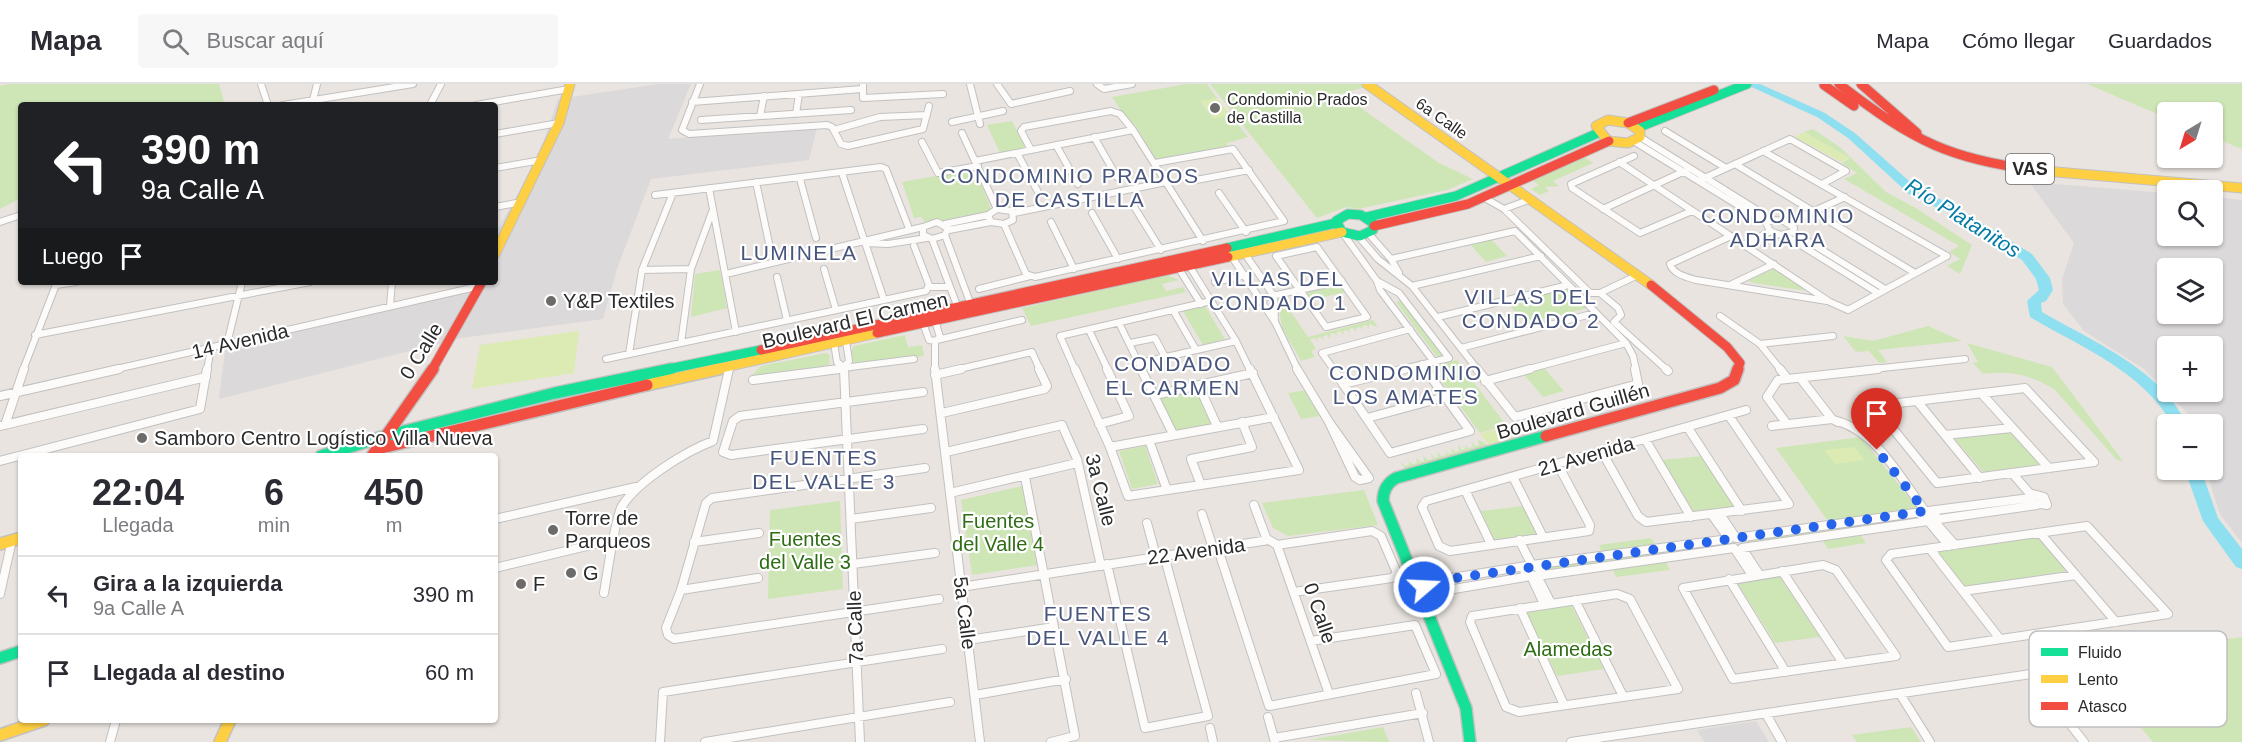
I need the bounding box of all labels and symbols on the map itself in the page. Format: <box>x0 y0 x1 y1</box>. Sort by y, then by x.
place label: Condominio Prados de Castilla <box>1227 91 1368 126</box>
street label: 6a Calle <box>1413 95 1471 142</box>
marker: Condominio Prados de Castilla <box>1208 101 1222 115</box>
north arrow <box>2157 102 2223 168</box>
road number: VAS <box>2006 154 2054 184</box>
district label: CONDOMINIO PRADOS DE CASTILLA <box>941 164 1199 211</box>
water label: Río Platanitos <box>1902 173 2025 262</box>
district label: CONDOMINIO ADHARA <box>1701 204 1855 251</box>
district label: LUMINELA <box>740 241 858 264</box>
district label: VILLAS DEL CONDADO 1 <box>1209 267 1347 314</box>
district label: VILLAS DEL CONDADO 2 <box>1462 285 1600 332</box>
street label: Boulevard El Carmen <box>760 288 950 352</box>
place label: Y&P Textiles <box>563 290 675 312</box>
marker: Y&P Textiles <box>544 294 558 308</box>
street label: 14 Avenida <box>189 319 291 363</box>
street label: 0 Calle <box>395 319 447 383</box>
district label: CONDADO EL CARMEN <box>1105 352 1241 399</box>
district label: CONDOMINIO LOS AMATES <box>1329 361 1483 408</box>
street label: Boulevard Guillén <box>1494 379 1652 443</box>
pin <box>1851 388 1902 450</box>
place label: Samboro Centro Logístico Villa Nueva <box>154 427 494 449</box>
marker: Samboro Centro Logístico Villa Nueva <box>135 431 149 445</box>
street label: 21 Avenida <box>1536 432 1637 480</box>
district label: FUENTES DEL VALLE 3 <box>752 446 896 493</box>
street label: 3a Calle <box>1081 452 1121 528</box>
place label: Torre de Parqueos <box>565 507 651 552</box>
park label: Fuentes del Valle 4 <box>952 510 1044 555</box>
marker: Torre de Parqueos <box>546 523 560 537</box>
park label: Fuentes del Valle 3 <box>759 528 851 573</box>
street label: 22 Avenida <box>1146 533 1247 569</box>
position arrow <box>1392 555 1456 619</box>
place label: G <box>583 562 599 584</box>
marker: G <box>564 566 578 580</box>
place label: F <box>533 573 545 595</box>
street label: 5a Calle <box>950 575 980 651</box>
marker: F <box>514 577 528 591</box>
street label: 0 Calle <box>1299 580 1341 646</box>
street label: 7a Calle <box>843 590 867 664</box>
district label: FUENTES DEL VALLE 4 <box>1026 602 1170 649</box>
legend <box>2029 631 2227 727</box>
park label: Alamedas <box>1524 638 1612 660</box>
text: Fluido <box>2078 644 2122 661</box>
text: Lento <box>2078 671 2118 688</box>
text: Atasco <box>2078 698 2127 715</box>

